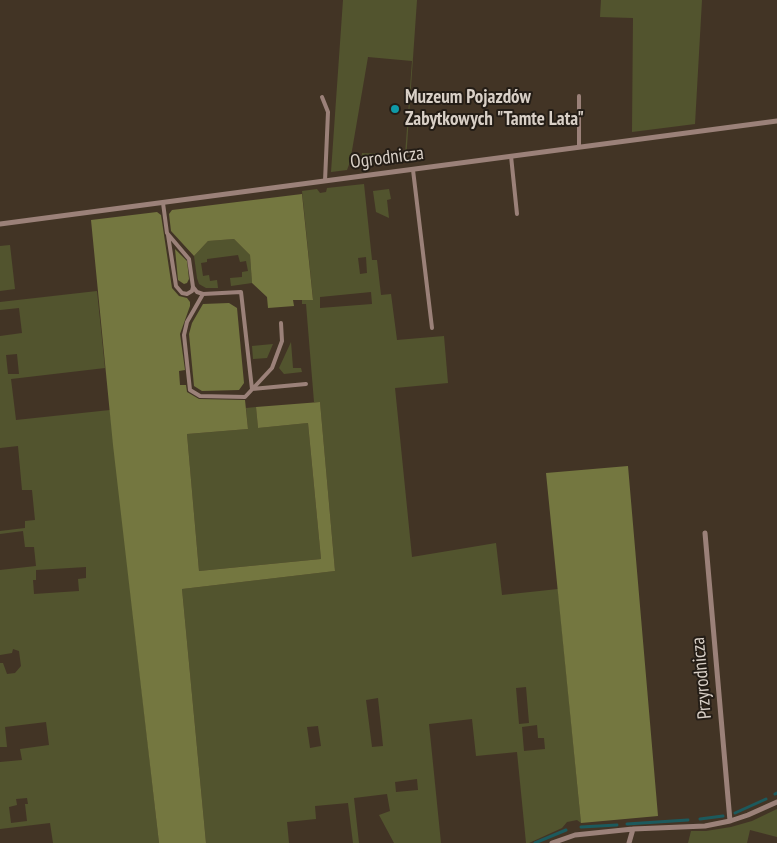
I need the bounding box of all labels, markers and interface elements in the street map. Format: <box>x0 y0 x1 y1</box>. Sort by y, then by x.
place label: Muzeum Pojazdów Zabytkowych "Tamte Lata" <box>405 87 584 131</box>
marker: Muzeum Pojazdów Zabytkowych "Tamte Lata" <box>389 103 401 115</box>
street label: Ogrodnicza <box>349 142 425 174</box>
street label: Przyrodnicza <box>687 636 717 720</box>

